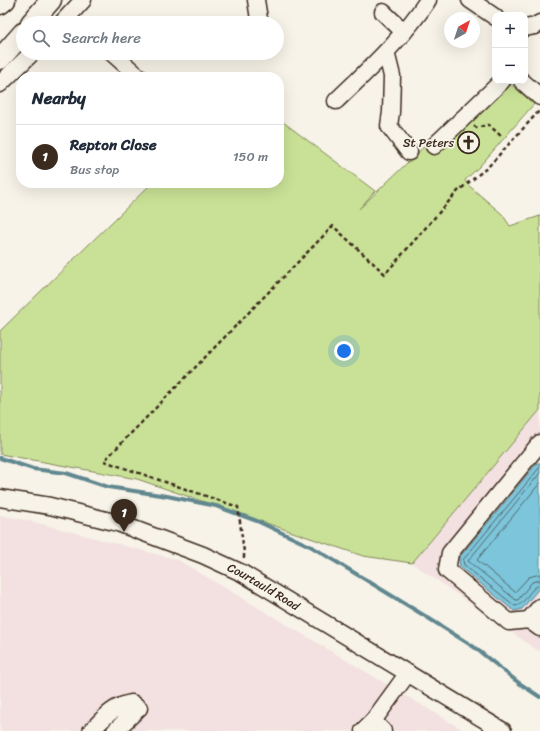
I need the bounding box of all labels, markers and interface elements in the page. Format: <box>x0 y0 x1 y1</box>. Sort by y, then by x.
north arrow <box>444 12 480 48</box>
map controls <box>492 12 528 84</box>
button: + <box>492 12 528 48</box>
search box <box>16 16 284 60</box>
text: Search here <box>62 25 141 51</box>
icon: search <box>30 27 52 49</box>
button: − <box>492 48 528 84</box>
text: Nearby <box>32 83 86 113</box>
church icon: St Peters <box>456 130 482 156</box>
text: Repton Close <box>70 132 157 158</box>
place label: St Peters <box>403 132 454 154</box>
text: 1 <box>42 145 48 168</box>
text: 150 m <box>233 145 268 168</box>
text: Bus stop <box>70 158 119 181</box>
your location <box>334 341 354 361</box>
pin: 1 <box>111 499 137 532</box>
street label: Courtauld Road <box>224 557 305 617</box>

